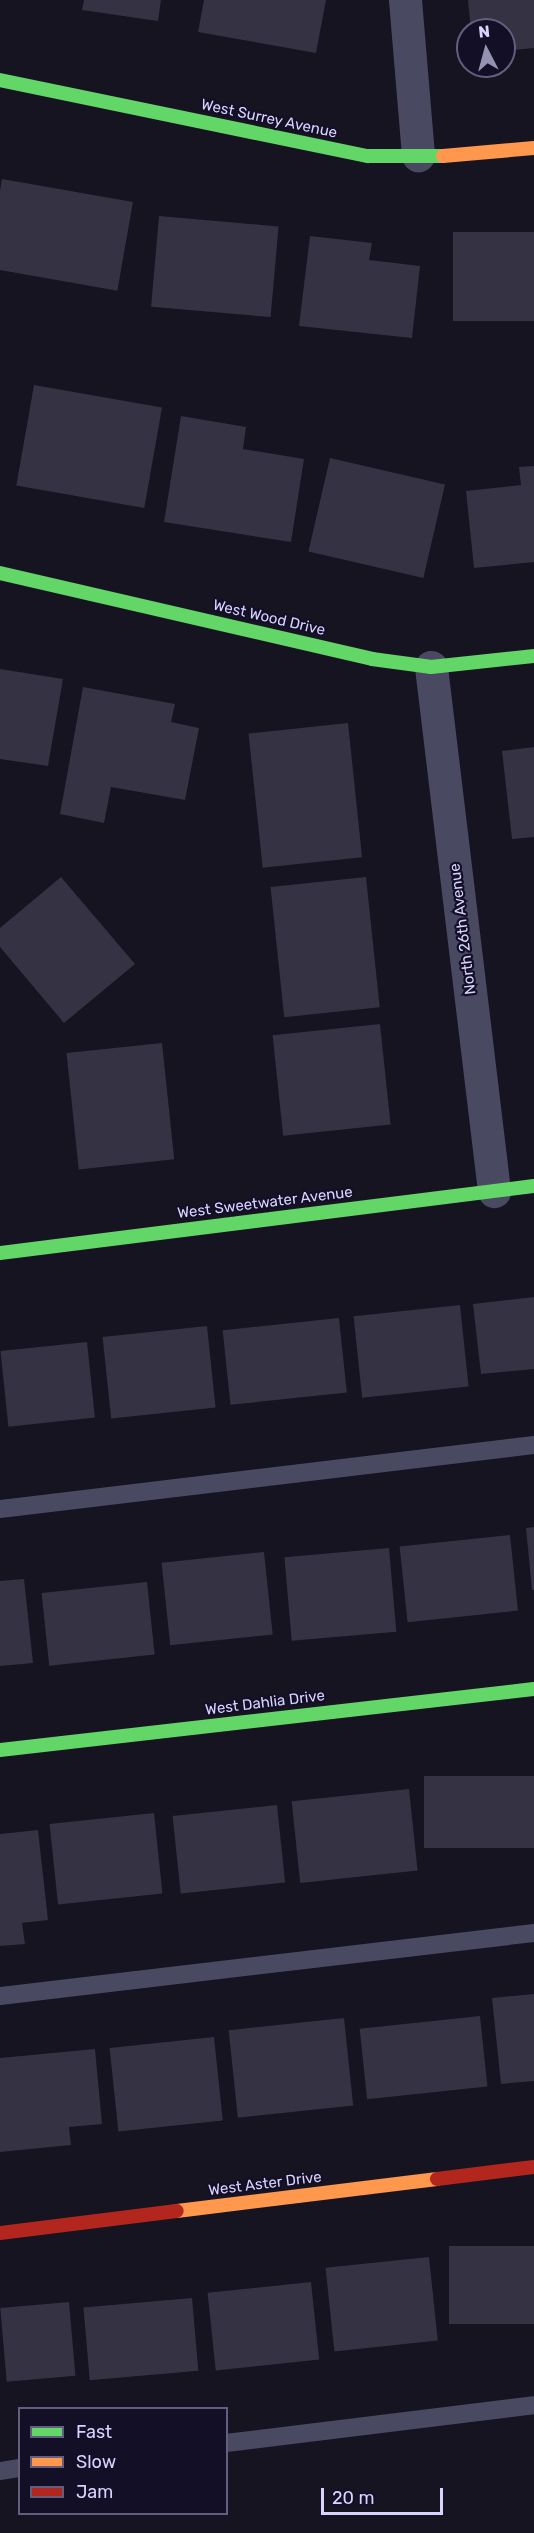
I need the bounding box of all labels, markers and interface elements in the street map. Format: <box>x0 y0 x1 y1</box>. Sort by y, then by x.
north arrow <box>456 18 516 78</box>
text: N <box>478 22 491 42</box>
street label: West Surrey Avenue <box>199 96 339 142</box>
street label: West Wood Drive <box>211 596 327 640</box>
street label: North 26th Avenue <box>446 862 480 996</box>
street label: West Sweetwater Avenue <box>176 1183 354 1223</box>
street label: West Dahlia Drive <box>204 1687 326 1719</box>
street label: West Aster Drive <box>207 2168 323 2200</box>
legend <box>18 2407 228 2515</box>
text: Fast <box>76 2421 112 2443</box>
text: Slow <box>76 2451 116 2473</box>
scale bar <box>324 2476 446 2514</box>
text: Jam <box>76 2481 113 2503</box>
text: 20 m <box>332 2487 374 2509</box>

